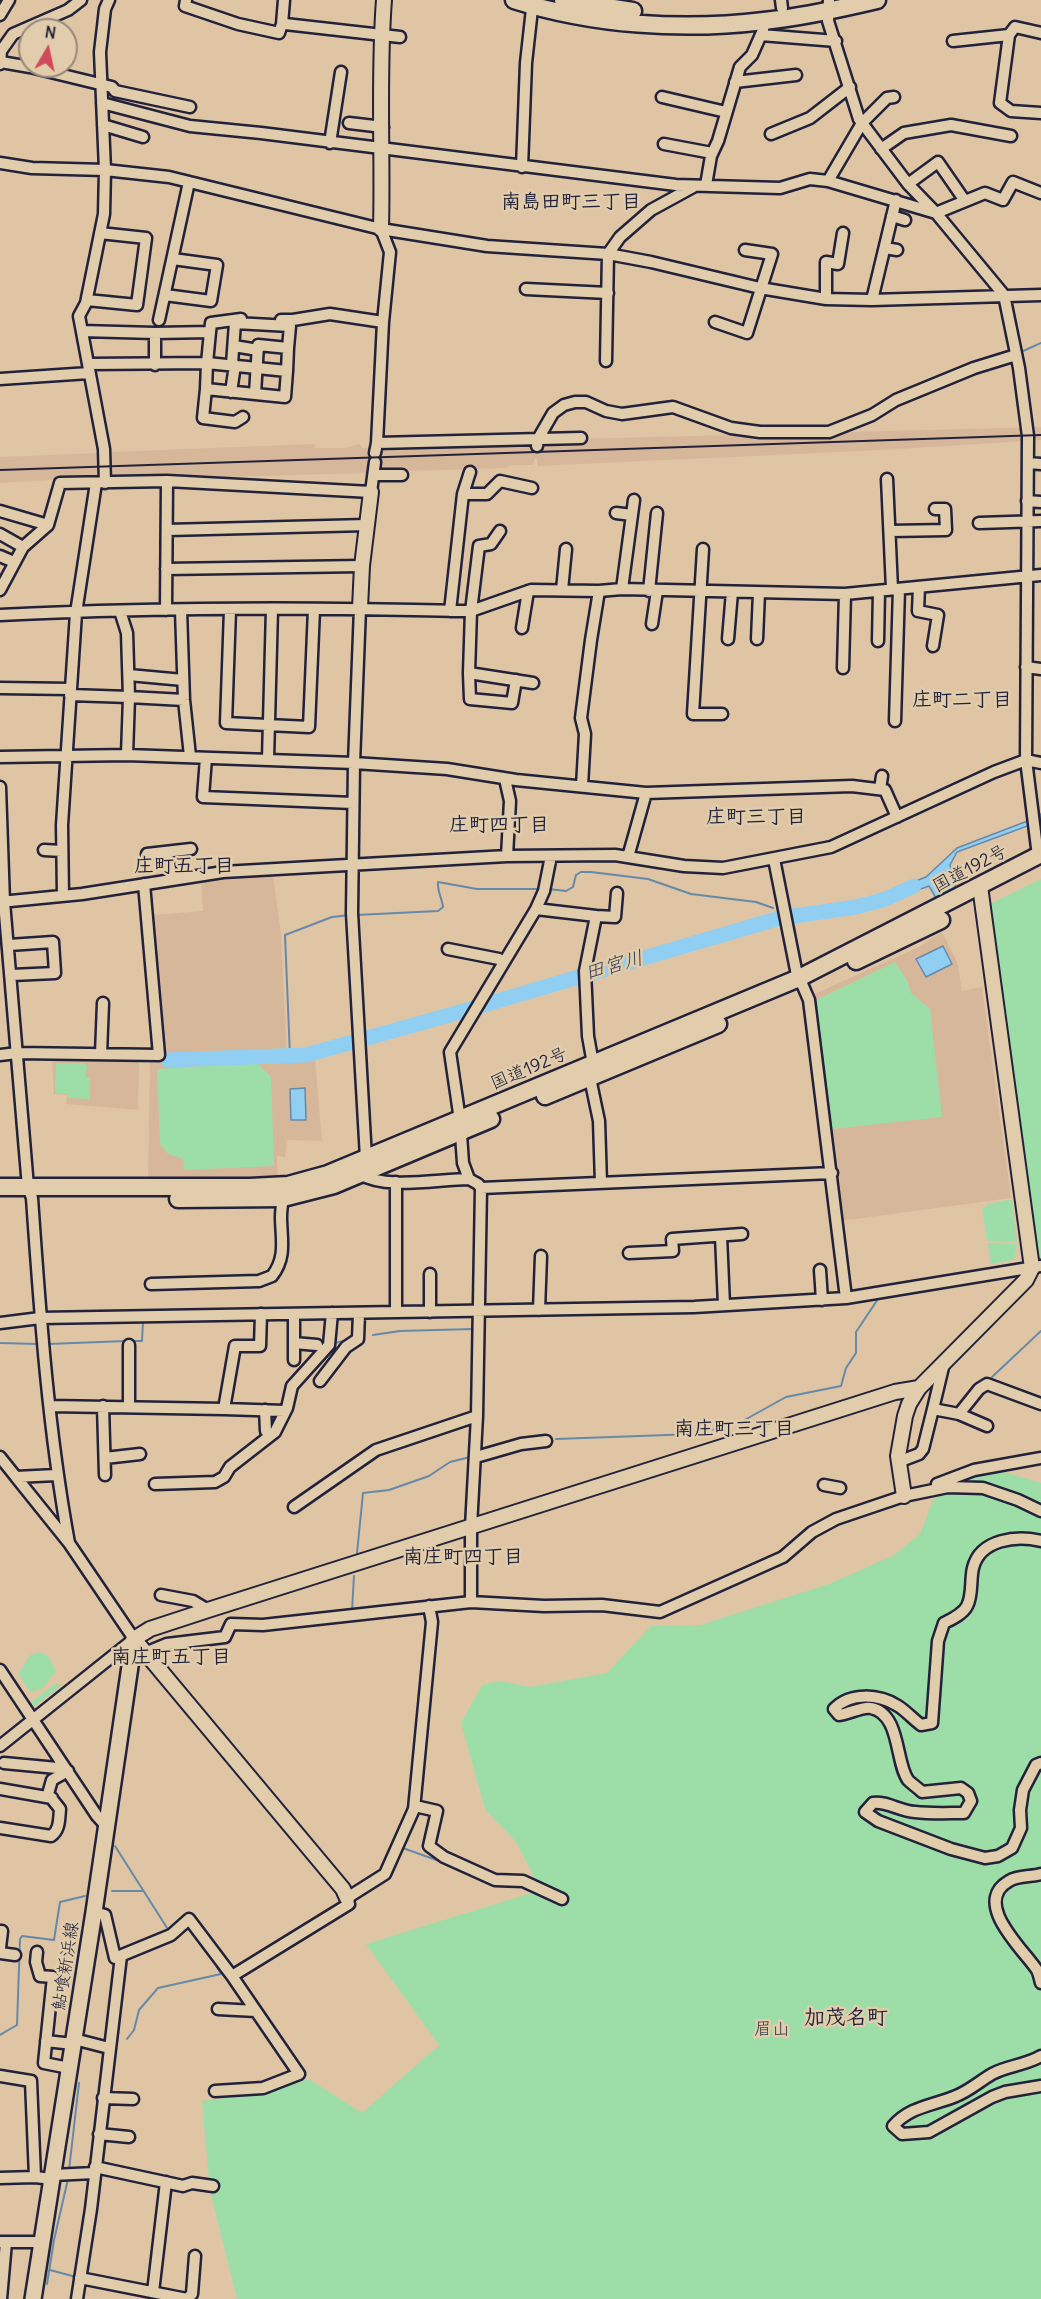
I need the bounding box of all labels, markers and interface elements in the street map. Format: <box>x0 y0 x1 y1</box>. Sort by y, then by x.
north arrow <box>18 18 78 78</box>
text: N <box>43 21 58 43</box>
district label: 南島田町三丁目 <box>501 190 641 214</box>
district label: 庄町二丁目 <box>912 688 1012 712</box>
district label: 庄町三丁目 <box>706 805 806 829</box>
district label: 庄町四丁目 <box>449 813 549 837</box>
street label: 国道192号 <box>929 840 1011 898</box>
district label: 庄町五丁目 <box>134 854 234 878</box>
water label: 田宮川 <box>582 946 646 986</box>
street label: 国道192号 <box>487 1043 571 1095</box>
district label: 南庄町三丁目 <box>674 1417 794 1441</box>
district label: 南庄町四丁目 <box>403 1545 523 1569</box>
district label: 南庄町五丁目 <box>111 1645 231 1669</box>
street label: 鮎喰新浜線 <box>48 1920 84 2012</box>
district label: 加茂名町 <box>804 2005 888 2031</box>
park label: 眉山 <box>754 2019 790 2041</box>

